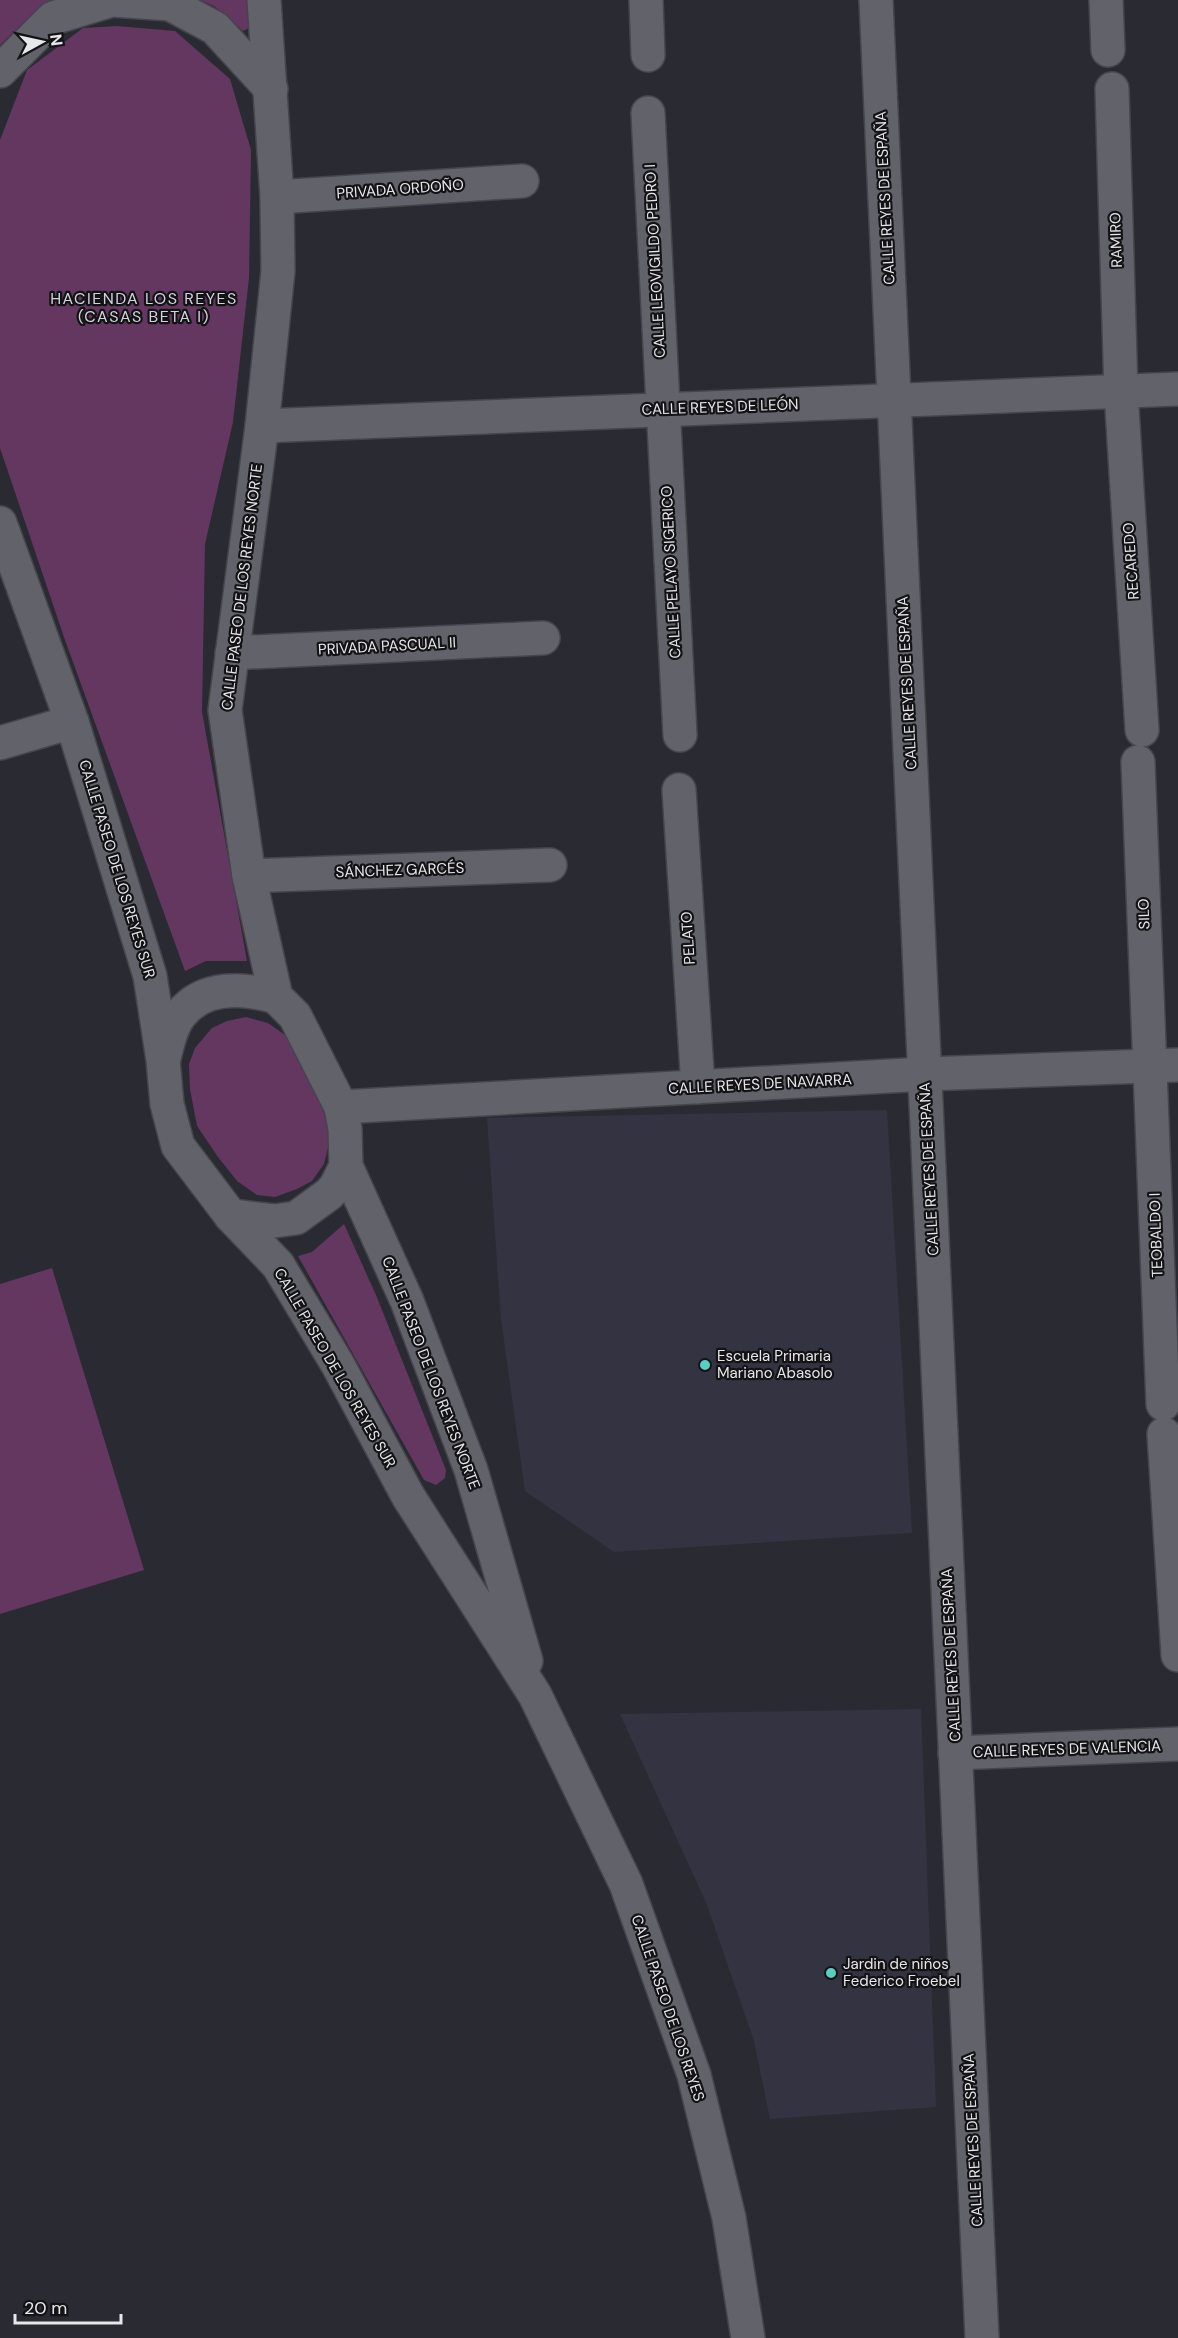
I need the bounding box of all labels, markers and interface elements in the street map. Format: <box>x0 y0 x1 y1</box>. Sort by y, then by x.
north arrow <box>12 12 72 72</box>
text: N <box>45 33 68 47</box>
street label: CALLE REYES DE ESPAÑA <box>870 111 900 285</box>
street label: CALLE LEOVIGILDO PEDRO I <box>640 164 670 358</box>
street label: PRIVADA ORDOÑO <box>336 175 464 203</box>
street label: RAMIRO <box>1105 212 1127 268</box>
district label: HACIENDA LOS REYES (CASAS BETA I) <box>50 288 238 327</box>
street label: CALLE REYES DE LEÓN <box>641 394 799 420</box>
street label: CALLE PASEO DE LOS REYES NORTE <box>217 463 267 711</box>
street label: CALLE PELAYO SIGERICO <box>656 485 686 659</box>
street label: RECAREDO <box>1118 522 1144 600</box>
street label: CALLE REYES DE ESPAÑA <box>892 596 922 770</box>
street label: PRIVADA PASCUAL II <box>317 632 457 660</box>
street label: CALLE PASEO DE LOS REYES SUR <box>74 757 160 981</box>
street label: SÁNCHEZ GARCÉS <box>335 858 465 882</box>
street label: SILO <box>1133 898 1155 930</box>
street label: PELATO <box>676 911 700 965</box>
street label: CALLE REYES DE NAVARRA <box>668 1069 852 1099</box>
street label: CALLE REYES DE ESPAÑA <box>914 1082 944 1256</box>
street label: TEOBALDO I <box>1145 1192 1167 1278</box>
street label: CALLE PASEO DE LOS REYES NORTE <box>377 1254 485 1492</box>
street label: CALLE PASEO DE LOS REYES SUR <box>269 1264 401 1472</box>
place label: Escuela Primaria Mariano Abasolo <box>717 1346 833 1383</box>
marker: Escuela Primaria Mariano Abasolo <box>698 1358 712 1372</box>
street label: CALLE REYES DE ESPAÑA <box>936 1568 966 1742</box>
street label: CALLE REYES DE VALENCIA <box>973 1736 1161 1762</box>
street label: CALLE PASEO DE LOS REYES <box>627 1912 709 2104</box>
place label: Jardin de niños Federico Froebel <box>843 1954 960 1991</box>
marker: Jardin de niños Federico Froebel <box>824 1966 838 1980</box>
street label: CALLE REYES DE ESPAÑA <box>958 2053 988 2227</box>
scale bar <box>15 2287 122 2325</box>
text: 20 m <box>24 2296 67 2320</box>

